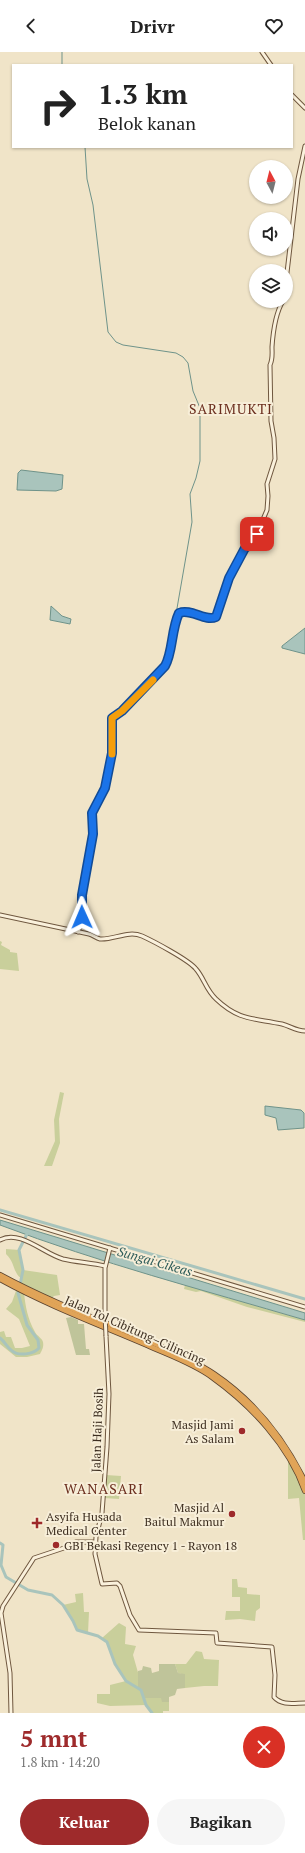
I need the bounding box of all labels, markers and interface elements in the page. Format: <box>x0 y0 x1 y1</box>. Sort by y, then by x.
text: Drivr <box>130 14 175 38</box>
icon: back <box>20 15 42 37</box>
icon: heart <box>263 15 285 37</box>
text: 1.3 km <box>98 75 188 112</box>
icon: right <box>32 80 84 132</box>
text: Belok kanan <box>98 111 196 135</box>
north arrow <box>249 160 293 204</box>
map controls <box>249 160 293 308</box>
button: sound <box>249 212 293 256</box>
button: layers <box>249 264 293 308</box>
district label: SARIMUKTI <box>189 399 273 418</box>
pin <box>240 517 274 551</box>
icon: arrive <box>246 523 268 545</box>
position arrow <box>61 896 103 938</box>
water label: Sungai Cikeas <box>115 1242 195 1280</box>
street label: Jalan Tol Cibitung–Cilincing <box>63 1292 208 1368</box>
street label: Jalan Haji Bosih <box>88 1387 106 1473</box>
place label: Masjid Jami As Salam <box>172 1417 235 1446</box>
marker: Masjid Jami As Salam <box>237 1426 247 1436</box>
district label: WANASARI <box>64 1479 144 1498</box>
place label: Masjid Al Baitul Makmur <box>145 1500 224 1529</box>
place label: Asyifa Husada Medical Center <box>46 1509 127 1538</box>
marker: Masjid Al Baitul Makmur <box>227 1509 237 1519</box>
marker: Asyifa Husada Medical Center <box>31 1517 43 1529</box>
place label: GBI Bekasi Regency 1 - Rayon 18 <box>64 1538 237 1553</box>
marker: GBI Bekasi Regency 1 - Rayon 18 <box>51 1540 61 1550</box>
text: 5 mnt <box>20 1722 87 1754</box>
button: close <box>243 1726 285 1768</box>
text: 1.8 km · 14:20 <box>20 1753 100 1771</box>
button: Keluar <box>20 1799 149 1845</box>
button: Bagikan <box>157 1799 285 1845</box>

